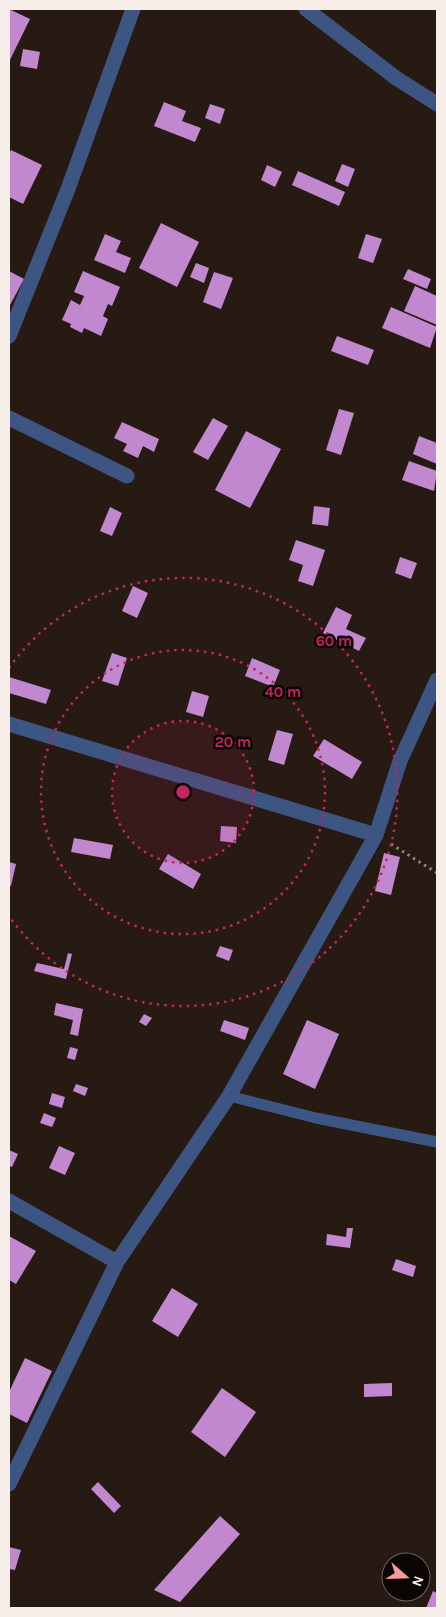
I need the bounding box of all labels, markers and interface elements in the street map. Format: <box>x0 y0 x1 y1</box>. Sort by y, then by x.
text: 60 m <box>316 632 352 650</box>
text: 40 m <box>265 683 301 701</box>
text: 20 m <box>215 733 251 751</box>
centre of rings <box>174 783 192 801</box>
north arrow <box>381 1552 431 1602</box>
text: N <box>408 1574 427 1589</box>

